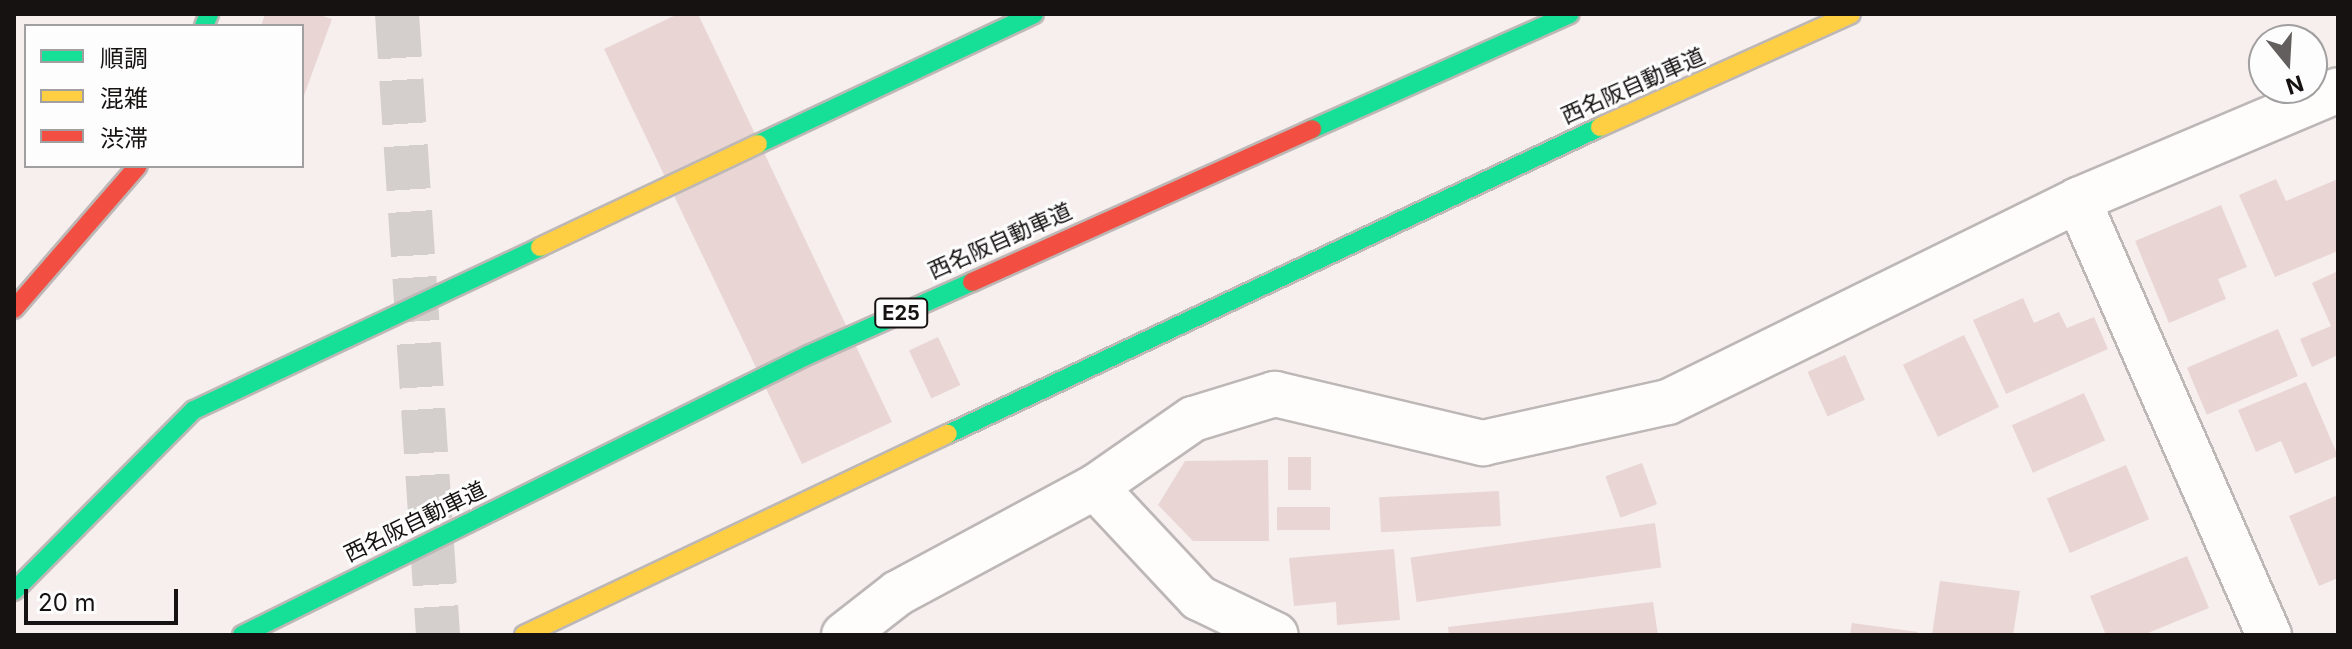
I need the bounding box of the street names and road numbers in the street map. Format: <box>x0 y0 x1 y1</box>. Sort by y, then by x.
street label: 西名阪自動車道 <box>1557 43 1709 129</box>
street label: 西名阪自動車道 <box>924 198 1076 284</box>
road number: E25 <box>873 297 929 329</box>
street label: 西名阪自動車道 <box>340 476 490 568</box>

